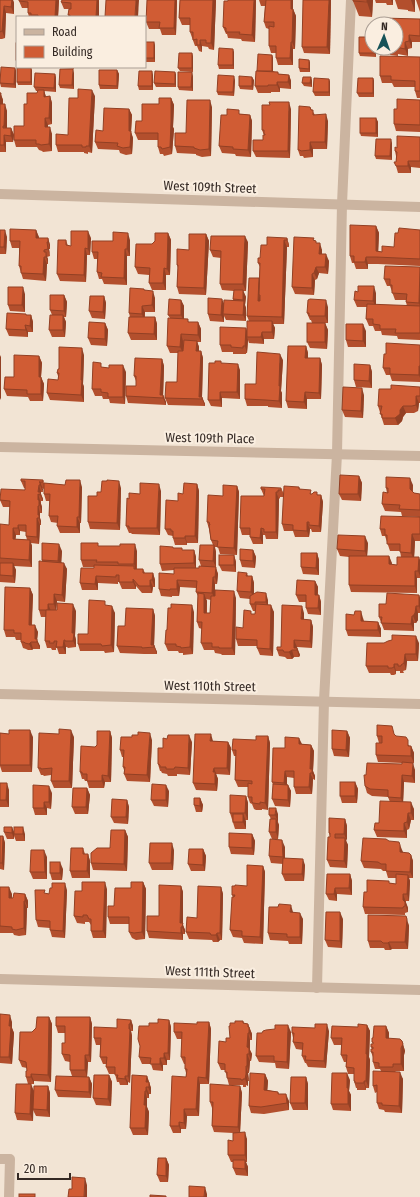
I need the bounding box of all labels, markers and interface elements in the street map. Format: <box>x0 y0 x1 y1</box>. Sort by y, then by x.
legend <box>16 16 146 68</box>
north arrow <box>364 16 404 56</box>
text: N <box>381 20 388 33</box>
text: Road <box>52 25 77 39</box>
text: Building <box>52 45 93 59</box>
street label: West 109th Street <box>163 178 258 196</box>
street label: West 109th Place <box>165 430 255 446</box>
street label: West 110th Street <box>164 678 257 694</box>
street label: West 111th Street <box>165 963 256 981</box>
scale bar <box>18 1155 70 1181</box>
text: 20 m <box>24 1162 48 1176</box>

